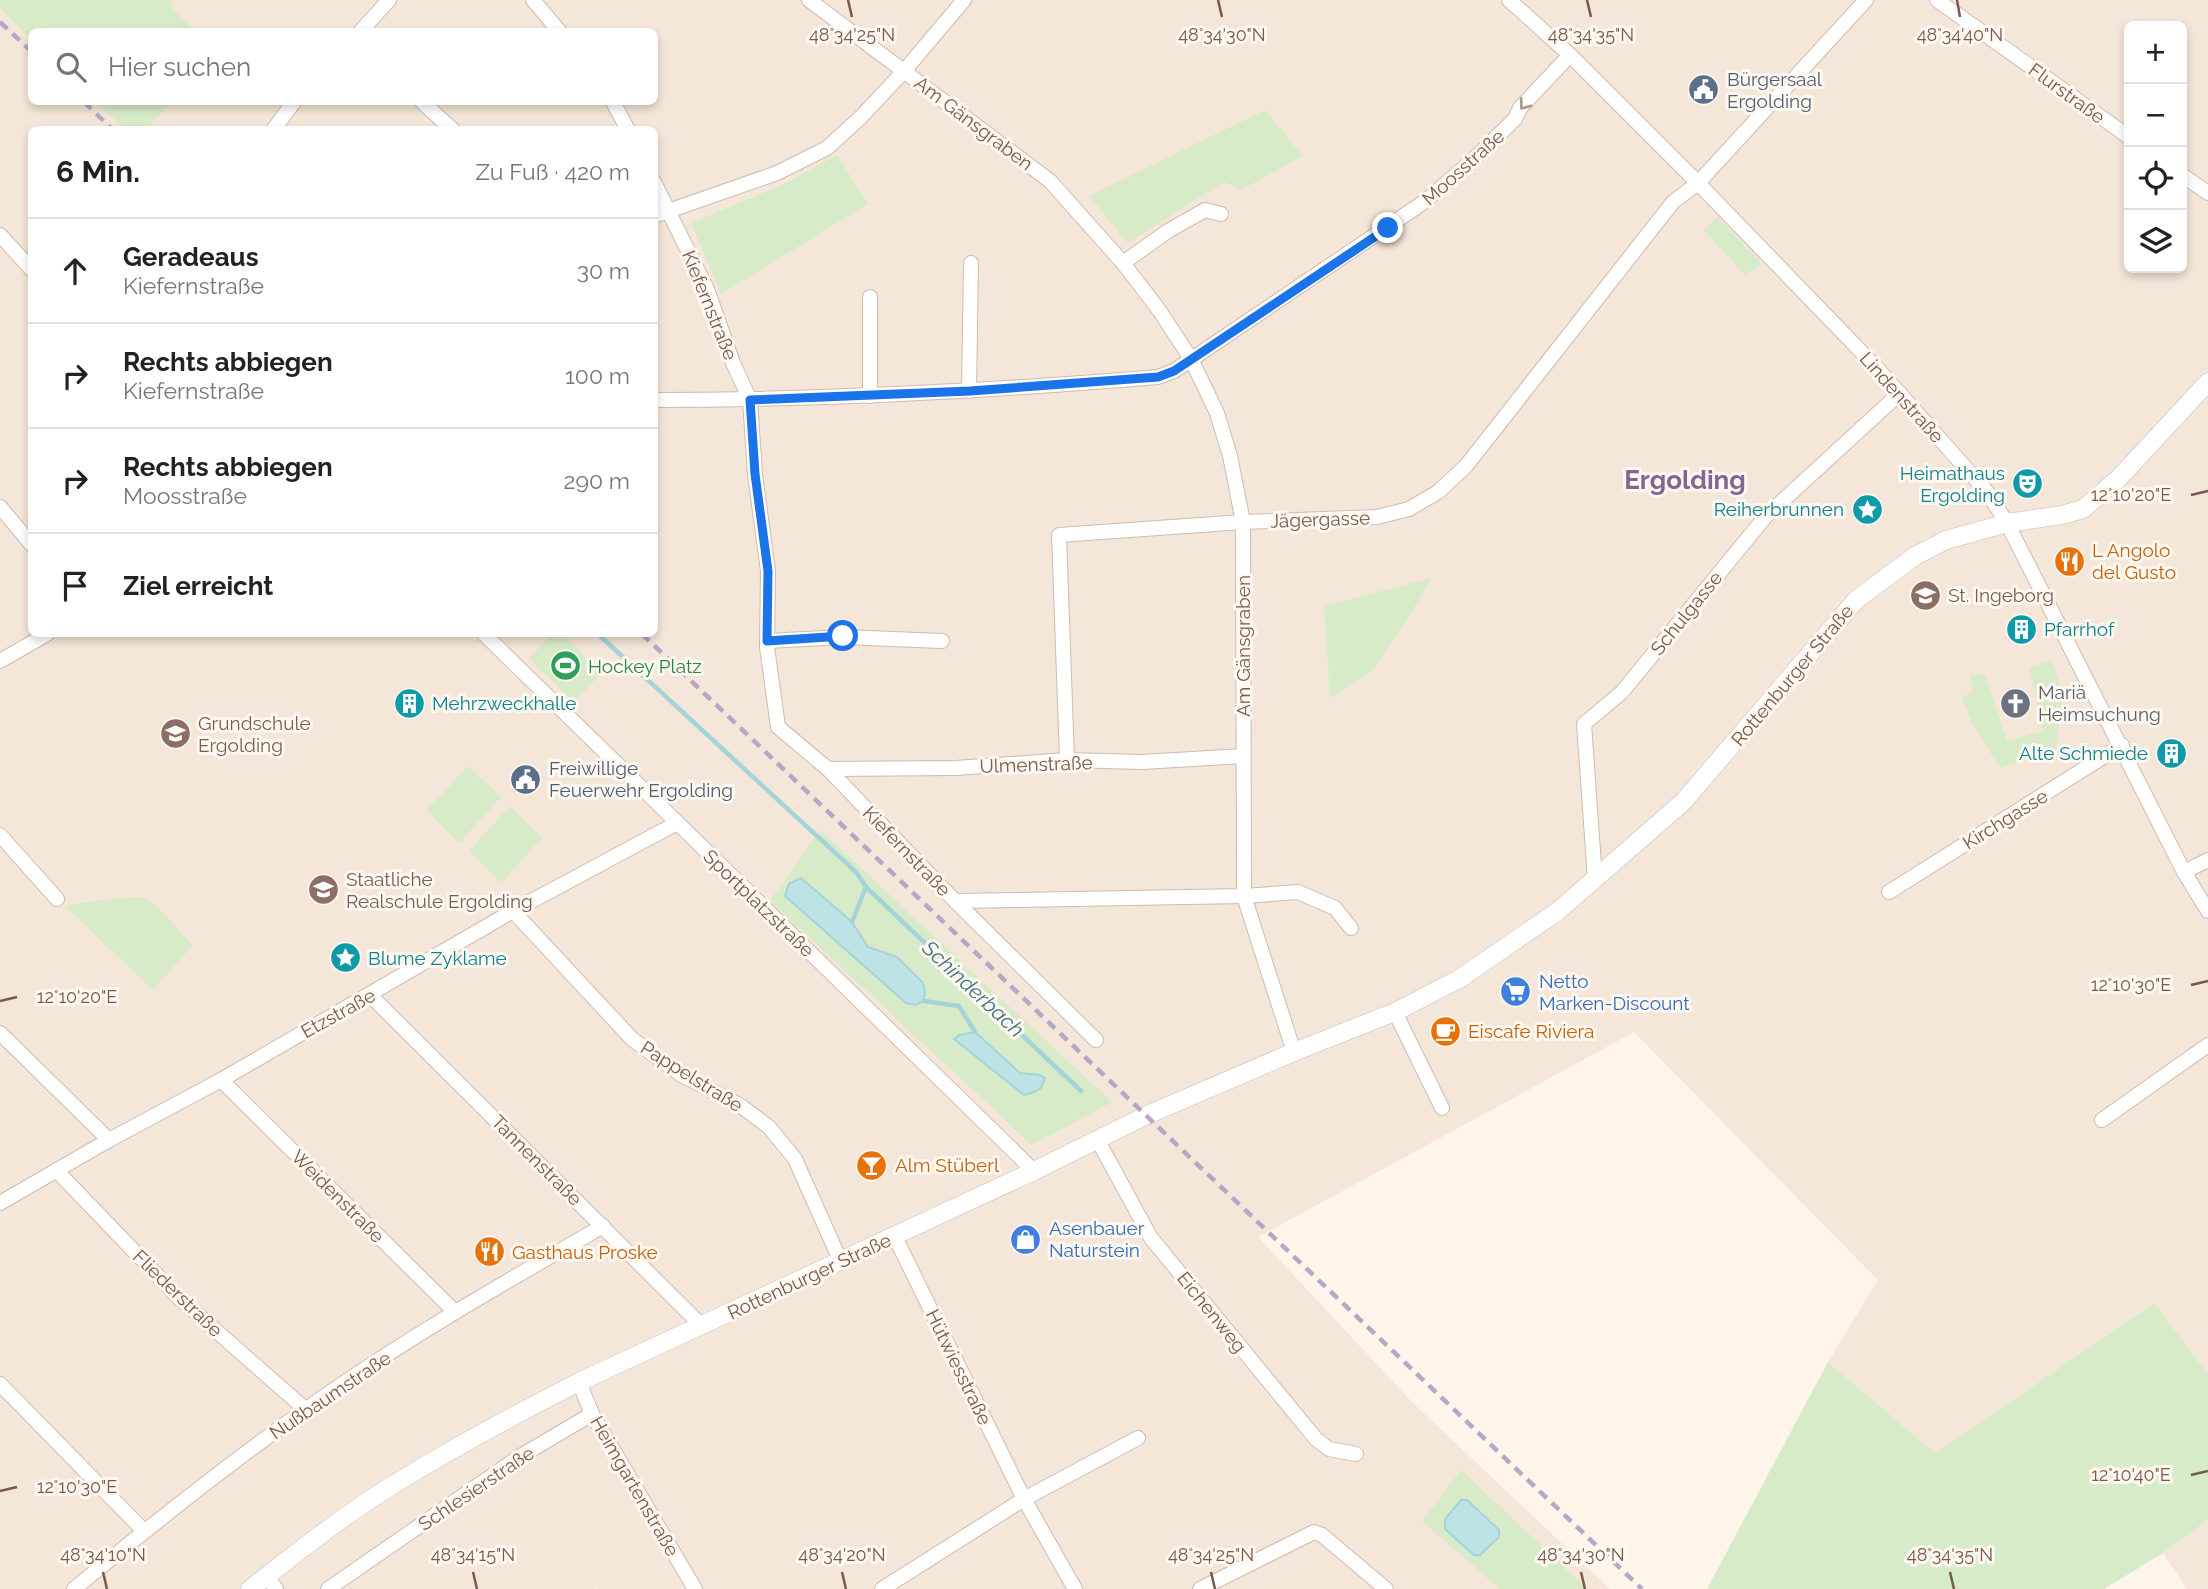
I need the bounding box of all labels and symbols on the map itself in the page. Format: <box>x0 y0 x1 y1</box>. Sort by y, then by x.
text: 48°34'25"N <box>809 24 895 45</box>
text: 48°34'30"N <box>1178 24 1266 45</box>
text: 48°34'35"N <box>1548 24 1634 45</box>
text: 48°34'40"N <box>1917 24 2003 45</box>
street label: Flurstraße <box>2025 58 2109 128</box>
place label: Bürgersaal Ergolding <box>1727 68 1823 112</box>
street label: Am Gänsgraben <box>911 71 1037 175</box>
public building icon: Bürgersaal Ergolding <box>1687 73 1721 107</box>
one-way arrow <box>1520 97 1532 110</box>
street label: Moosstraße <box>1418 125 1508 209</box>
route end <box>1372 212 1403 243</box>
street label: Kiefernstraße <box>678 247 742 363</box>
street label: Lindenstraße <box>1856 347 1948 447</box>
place label: Heimathaus Ergolding <box>1900 462 2005 506</box>
district label: Ergolding <box>1624 465 1746 495</box>
theatre icon: Heimathaus Ergolding <box>2011 467 2045 501</box>
text: 12°10'20"E <box>2091 484 2171 505</box>
place icon: Reiherbrunnen <box>1850 492 1884 526</box>
place label: Reiherbrunnen <box>1714 498 1844 520</box>
street label: Jägergasse <box>1270 506 1370 532</box>
place label: L Angolo del Gusto <box>2092 539 2176 583</box>
restaurant icon: L Angolo del Gusto <box>2052 544 2086 578</box>
street label: Schulgasse <box>1646 567 1726 659</box>
street label: Am Gänsgraben <box>1232 575 1254 717</box>
school or university icon: St. Ingeborg <box>1908 578 1942 612</box>
place label: St. Ingeborg <box>1948 584 2054 606</box>
street label: Rottenburger Straße <box>1726 600 1858 750</box>
building icon: Pfarrhof <box>2004 612 2038 646</box>
place label: Pfarrhof <box>2044 618 2115 640</box>
route start <box>827 620 858 651</box>
sports icon: Hockey Platz <box>548 649 582 683</box>
place label: Hockey Platz <box>588 655 702 677</box>
place label: Mariä Heimsuchung <box>2038 681 2161 725</box>
building icon: Mehrzweckhalle <box>392 686 426 720</box>
church icon: Mariä Heimsuchung <box>1998 686 2032 720</box>
place label: Mehrzweckhalle <box>432 692 576 714</box>
place label: Grundschule Ergolding <box>198 712 311 756</box>
school or university icon: Grundschule Ergolding <box>158 717 192 751</box>
building icon: Alte Schmiede <box>2154 736 2188 770</box>
place label: Alte Schmiede <box>2019 742 2148 764</box>
street label: Ulmenstraße <box>979 751 1093 777</box>
place label: Freiwillige Feuerwehr Ergolding <box>549 757 733 801</box>
public building icon: Freiwillige Feuerwehr Ergolding <box>509 762 543 796</box>
street label: Kirchgasse <box>1959 784 2051 854</box>
street label: Kiefernstraße <box>859 801 955 901</box>
street label: Sportplatzstraße <box>699 845 819 961</box>
place label: Staatliche Realschule Ergolding <box>346 868 533 912</box>
school or university icon: Staatliche Realschule Ergolding <box>306 873 340 907</box>
water label: Schinderbach <box>917 934 1029 1042</box>
place icon: Blume Zyklame <box>328 941 362 975</box>
place label: Blume Zyklame <box>368 947 507 969</box>
place label: Netto Marken-Discount <box>1539 970 1690 1014</box>
text: 12°10'30"E <box>2091 974 2171 995</box>
supermarket icon: Netto Marken-Discount <box>1499 975 1533 1009</box>
street label: Etzstraße <box>297 984 379 1042</box>
text: 12°10'20"E <box>37 986 117 1007</box>
cafe icon: Eiscafe Riviera <box>1428 1014 1462 1048</box>
place label: Eiscafe Riviera <box>1468 1020 1594 1042</box>
street label: Pappelstraße <box>637 1036 747 1116</box>
street label: Tannenstraße <box>487 1110 587 1210</box>
street label: Weidenstraße <box>287 1145 389 1247</box>
bar icon: Alm Stüberl <box>855 1148 889 1182</box>
place label: Alm Stüberl <box>895 1154 1000 1176</box>
place label: Asenbauer Naturstein <box>1049 1217 1145 1261</box>
shop icon: Asenbauer Naturstein <box>1009 1222 1043 1256</box>
street label: Rottenburger Straße <box>724 1228 894 1324</box>
restaurant icon: Gasthaus Proske <box>472 1235 506 1269</box>
place label: Gasthaus Proske <box>512 1241 658 1263</box>
street label: Fliederstraße <box>129 1245 227 1341</box>
street label: Eichenweg <box>1173 1267 1251 1357</box>
street label: Hütwiesstraße <box>922 1306 996 1428</box>
street label: Nußbaumstraße <box>265 1346 395 1444</box>
street label: Heimgartenstraße <box>586 1412 684 1560</box>
street label: Schlesierstraße <box>414 1441 538 1535</box>
text: 12°10'40"E <box>2091 1464 2171 1485</box>
text: 12°10'30"E <box>37 1476 117 1497</box>
text: 48°34'10"N <box>60 1544 146 1565</box>
text: 48°34'15"N <box>431 1544 515 1565</box>
text: 48°34'20"N <box>798 1544 886 1565</box>
text: 48°34'25"N <box>1168 1544 1254 1565</box>
text: 48°34'30"N <box>1537 1544 1625 1565</box>
text: 48°34'35"N <box>1907 1544 1993 1565</box>

